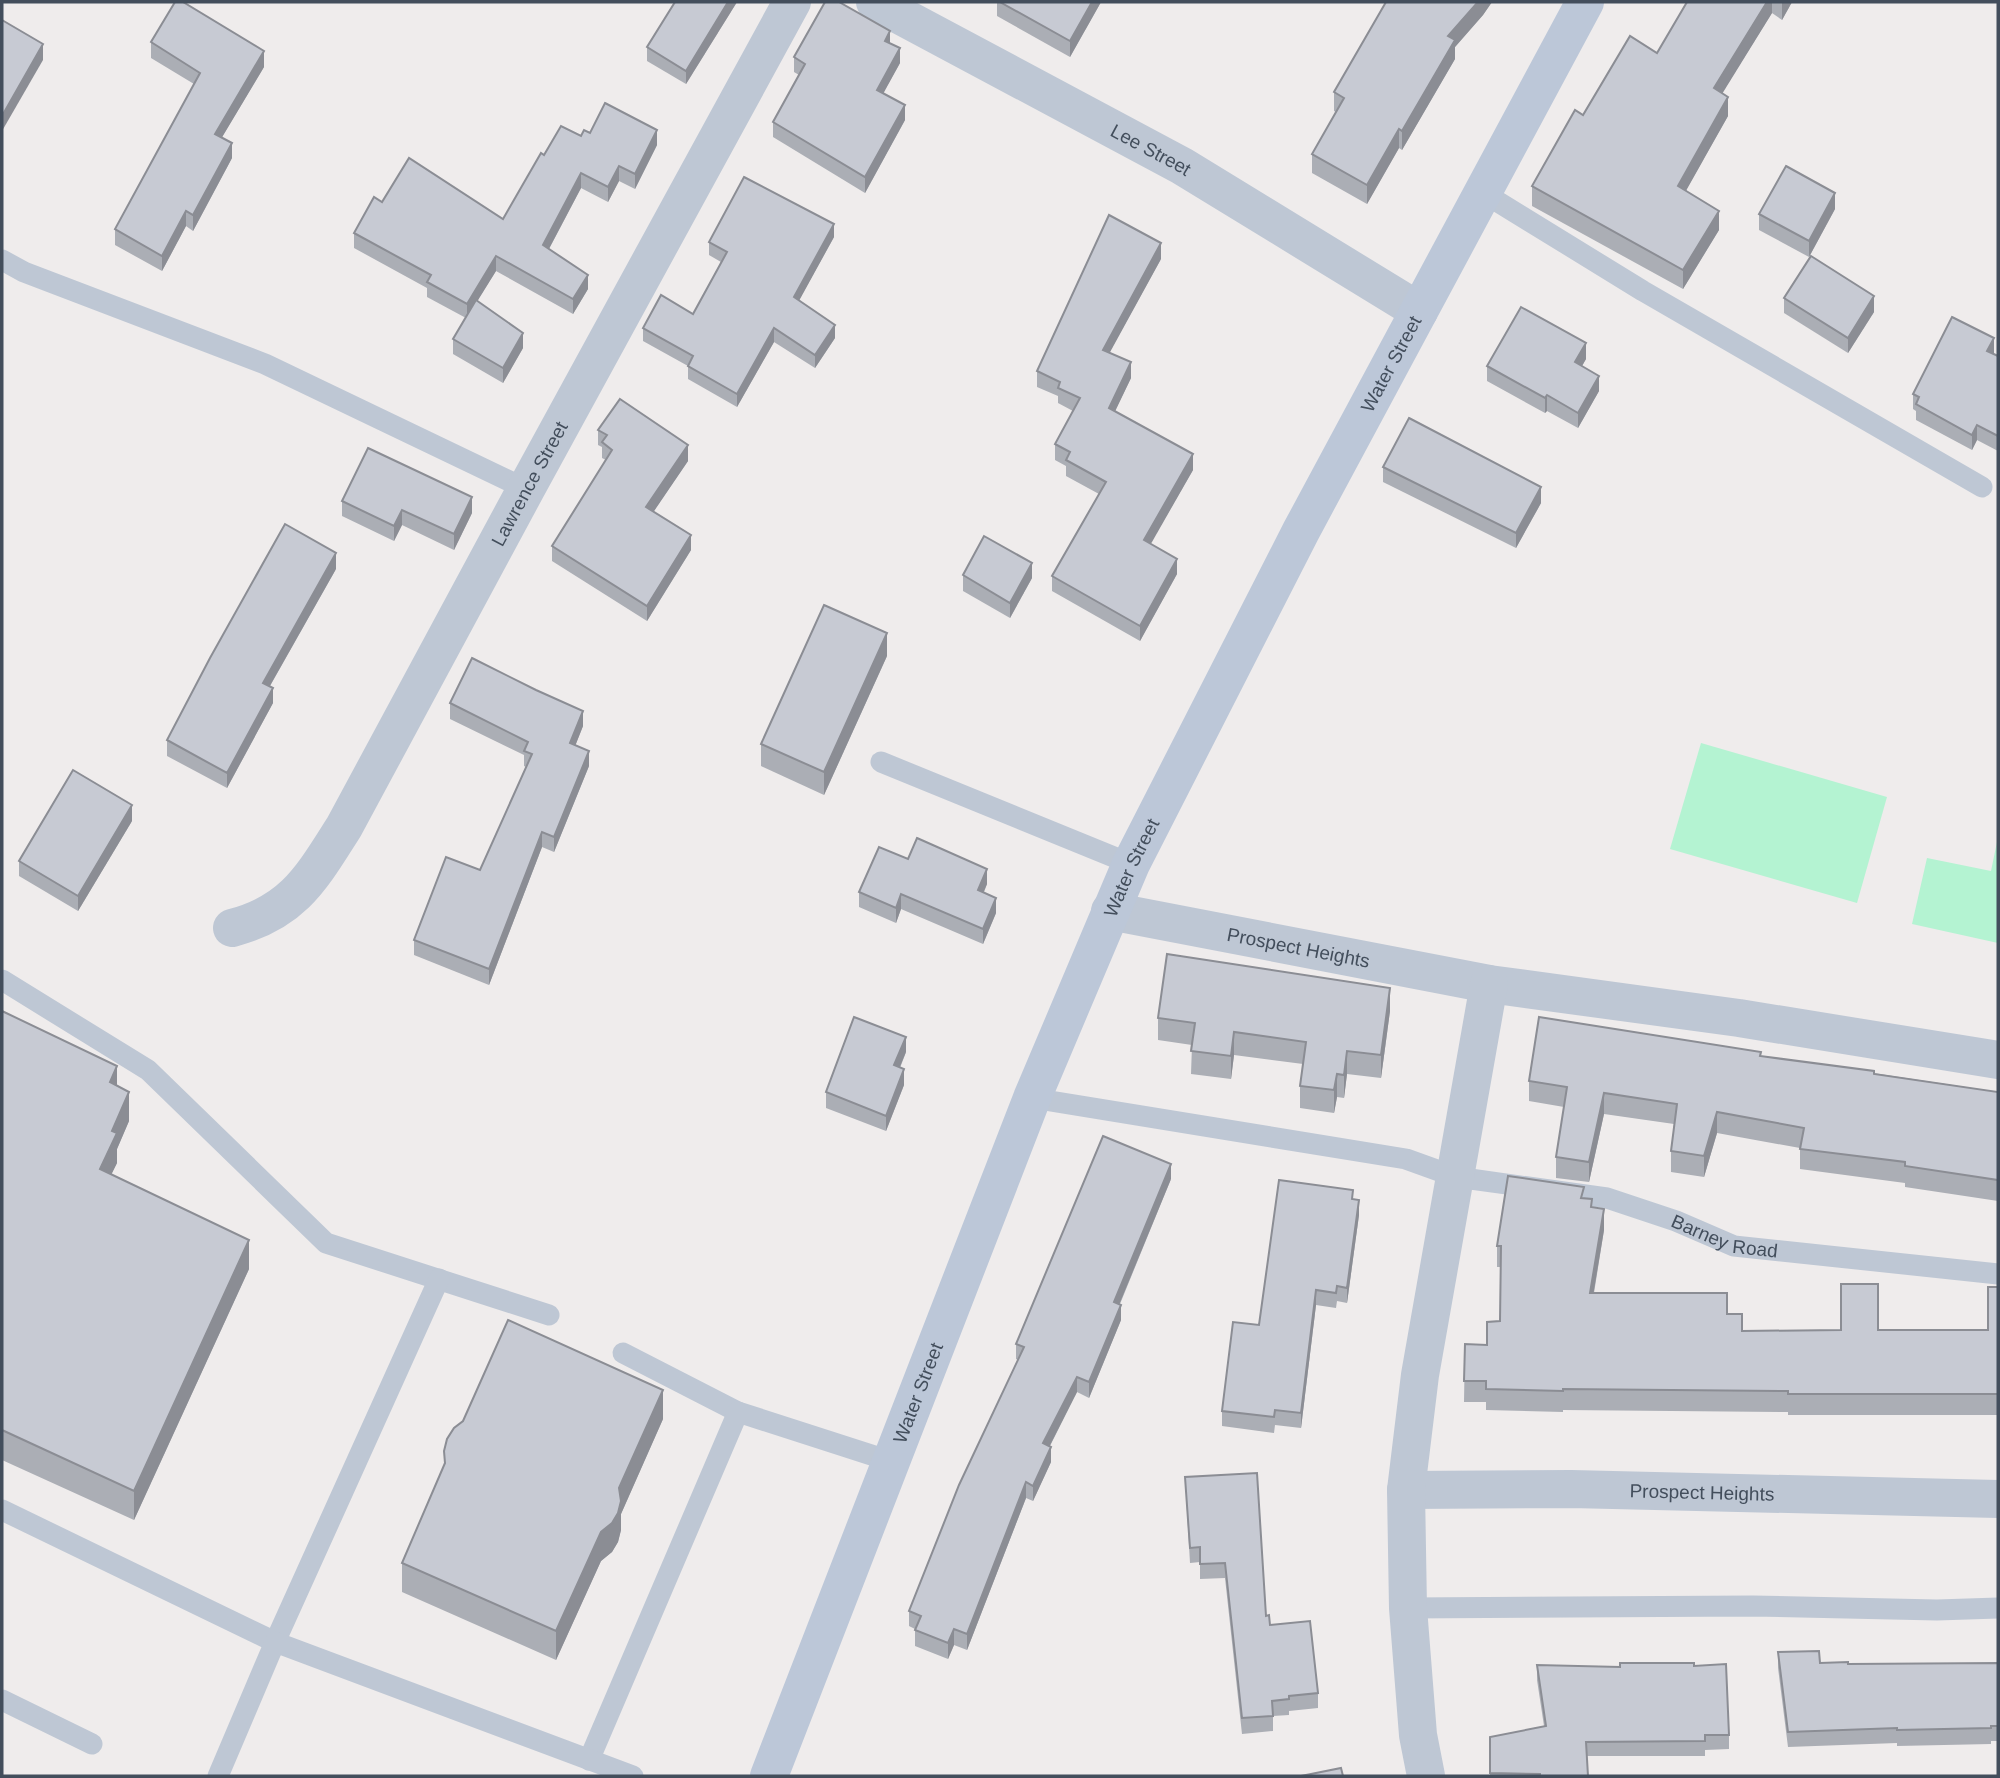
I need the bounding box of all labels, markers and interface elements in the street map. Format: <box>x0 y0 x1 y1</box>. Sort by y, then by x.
street label: Lee Street <box>1107 120 1195 180</box>
street label: Water Street <box>1357 312 1426 416</box>
street label: Lawrence Street <box>487 417 572 550</box>
street label: Water Street <box>1100 815 1164 920</box>
street label: Prospect Heights <box>1225 924 1372 972</box>
street label: Barney Road <box>1668 1210 1779 1262</box>
street label: Water Street <box>889 1339 947 1446</box>
street label: Prospect Heights <box>1629 1480 1775 1505</box>

